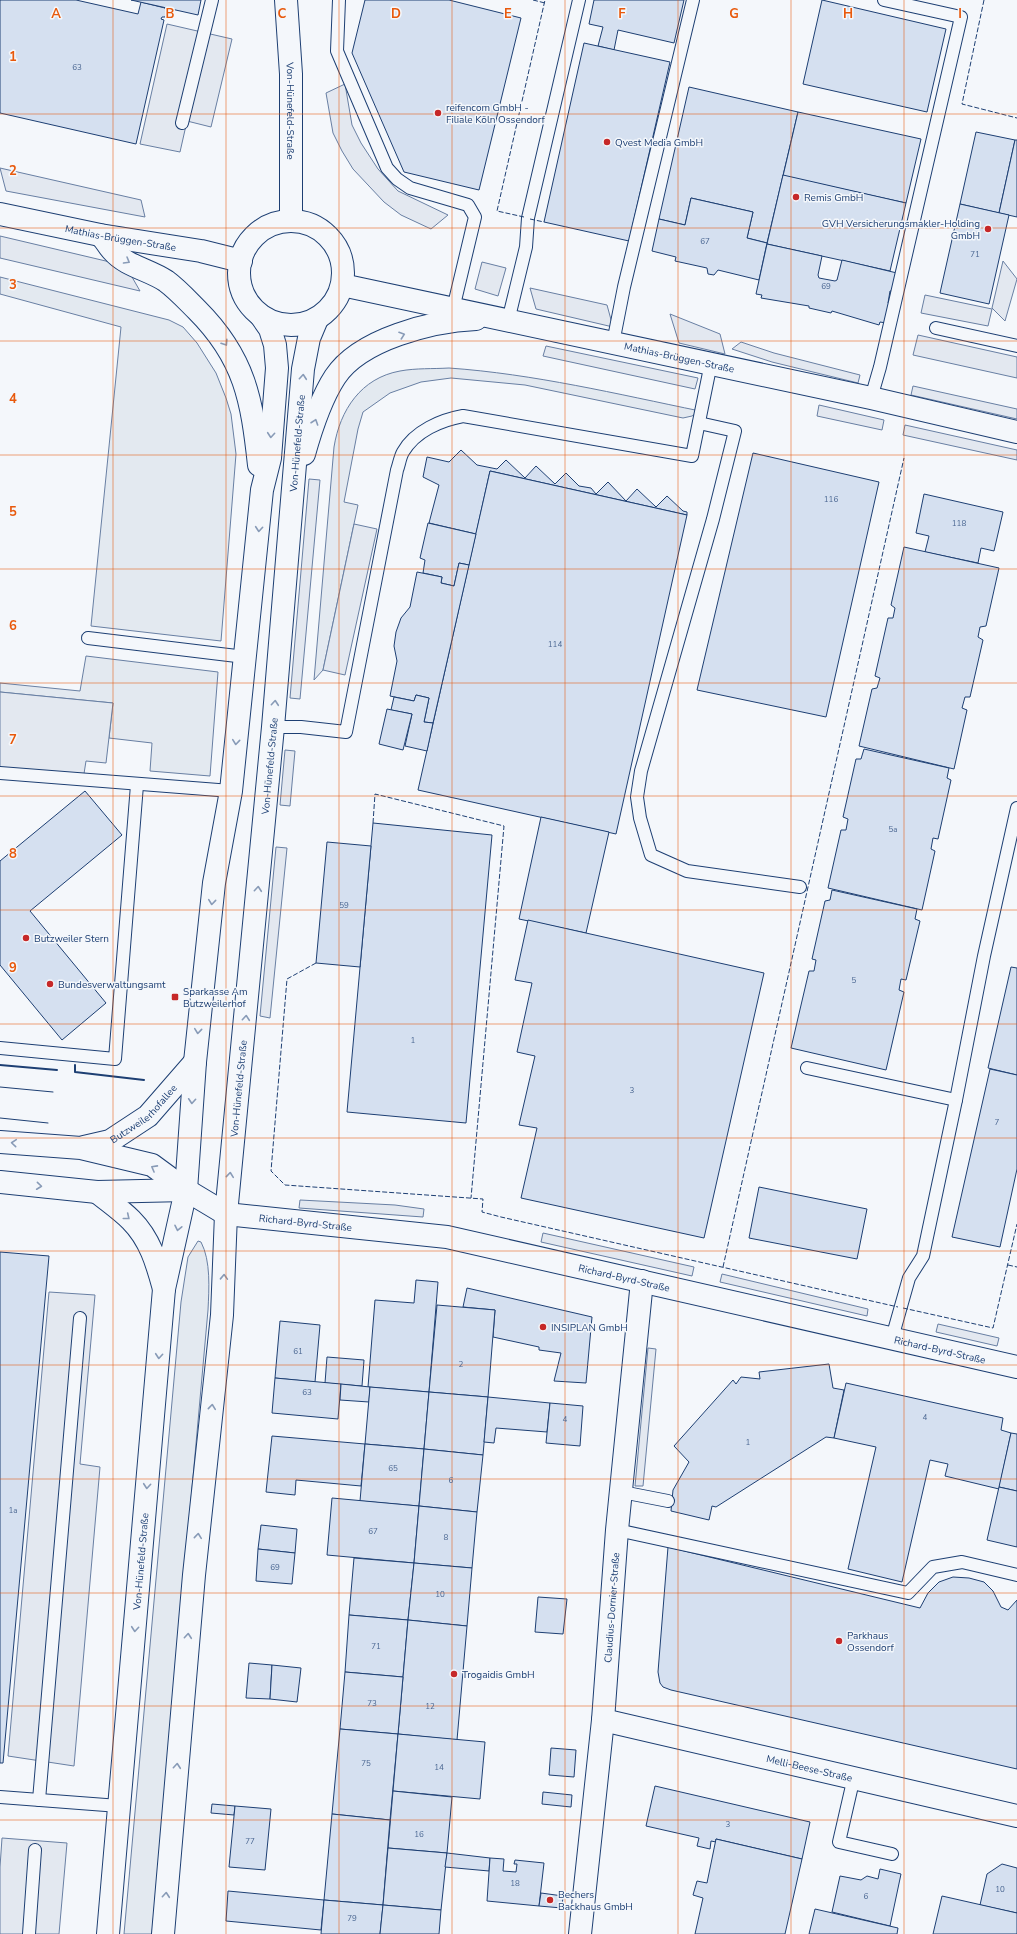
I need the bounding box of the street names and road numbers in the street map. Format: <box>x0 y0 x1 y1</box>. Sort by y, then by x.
street label: Von-Hünefeld-Straße <box>282 61 297 160</box>
street label: Mathias-Brüggen-Straße <box>64 222 177 255</box>
street label: Mathias-Brüggen-Straße <box>623 339 736 377</box>
street label: Von-Hünefeld-Straße <box>287 394 309 493</box>
street label: Von-Hünefeld-Straße <box>258 717 282 816</box>
street label: Von-Hünefeld-Straße <box>227 1039 251 1139</box>
street label: Butzweilerhofallee <box>108 1082 180 1147</box>
street label: Richard-Byrd-Straße <box>258 1211 353 1235</box>
street label: Richard-Byrd-Straße <box>577 1261 671 1296</box>
street label: Richard-Byrd-Straße <box>893 1333 987 1368</box>
street label: Von-Hünefeld-Straße <box>130 1512 153 1612</box>
street label: Claudius-Dornier-Straße <box>601 1552 623 1663</box>
street label: Melli-Beese-Straße <box>765 1752 854 1786</box>

